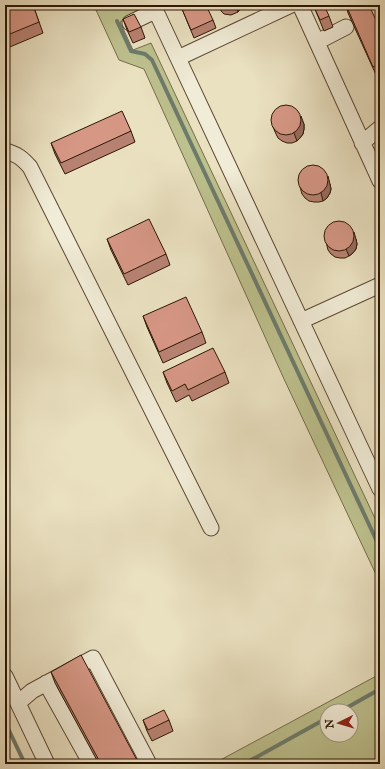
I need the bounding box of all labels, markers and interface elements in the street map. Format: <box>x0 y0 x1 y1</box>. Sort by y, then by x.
north arrow <box>319 703 359 743</box>
text: N <box>323 718 338 730</box>

